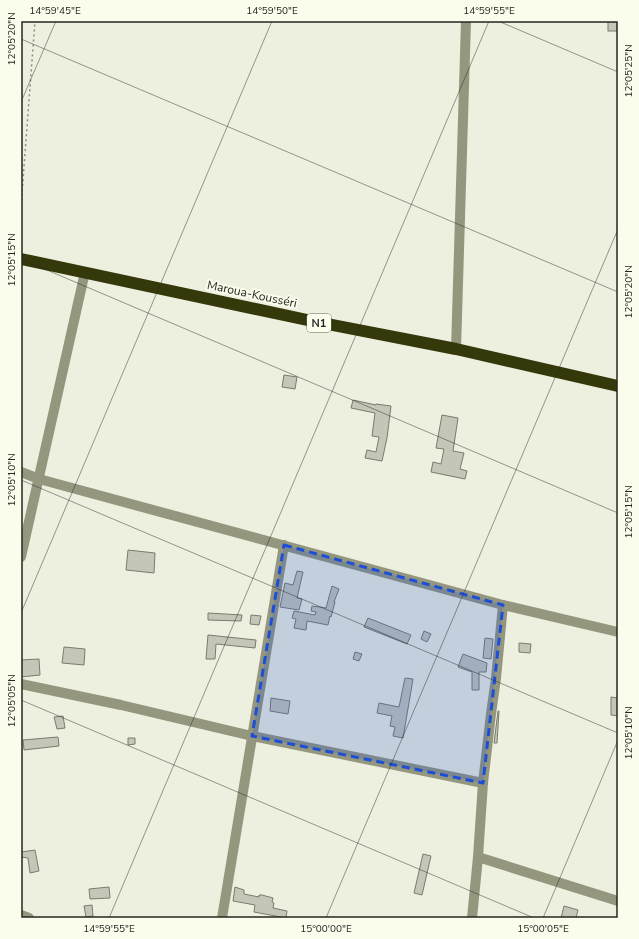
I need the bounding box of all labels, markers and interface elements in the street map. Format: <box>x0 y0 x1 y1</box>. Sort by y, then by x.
text: 14°59'45"E <box>29 4 81 18</box>
text: 14°59'50"E <box>246 4 298 18</box>
text: 14°59'55"E <box>463 4 515 18</box>
text: 12°05'20"N <box>5 12 19 66</box>
text: 12°05'25"N <box>622 44 636 98</box>
text: 12°05'15"N <box>5 233 19 287</box>
text: 12°05'20"N <box>622 265 636 319</box>
street label: Maroua-Kousséri <box>206 277 298 311</box>
road number: N1 <box>307 314 331 332</box>
text: 12°05'10"N <box>5 453 19 507</box>
text: 12°05'15"N <box>622 485 636 539</box>
text: 12°05'05"N <box>5 674 19 728</box>
text: 12°05'10"N <box>622 706 636 760</box>
text: 14°59'55"E <box>83 922 135 936</box>
text: 15°00'00"E <box>300 922 352 936</box>
text: 15°00'05"E <box>517 922 569 936</box>

